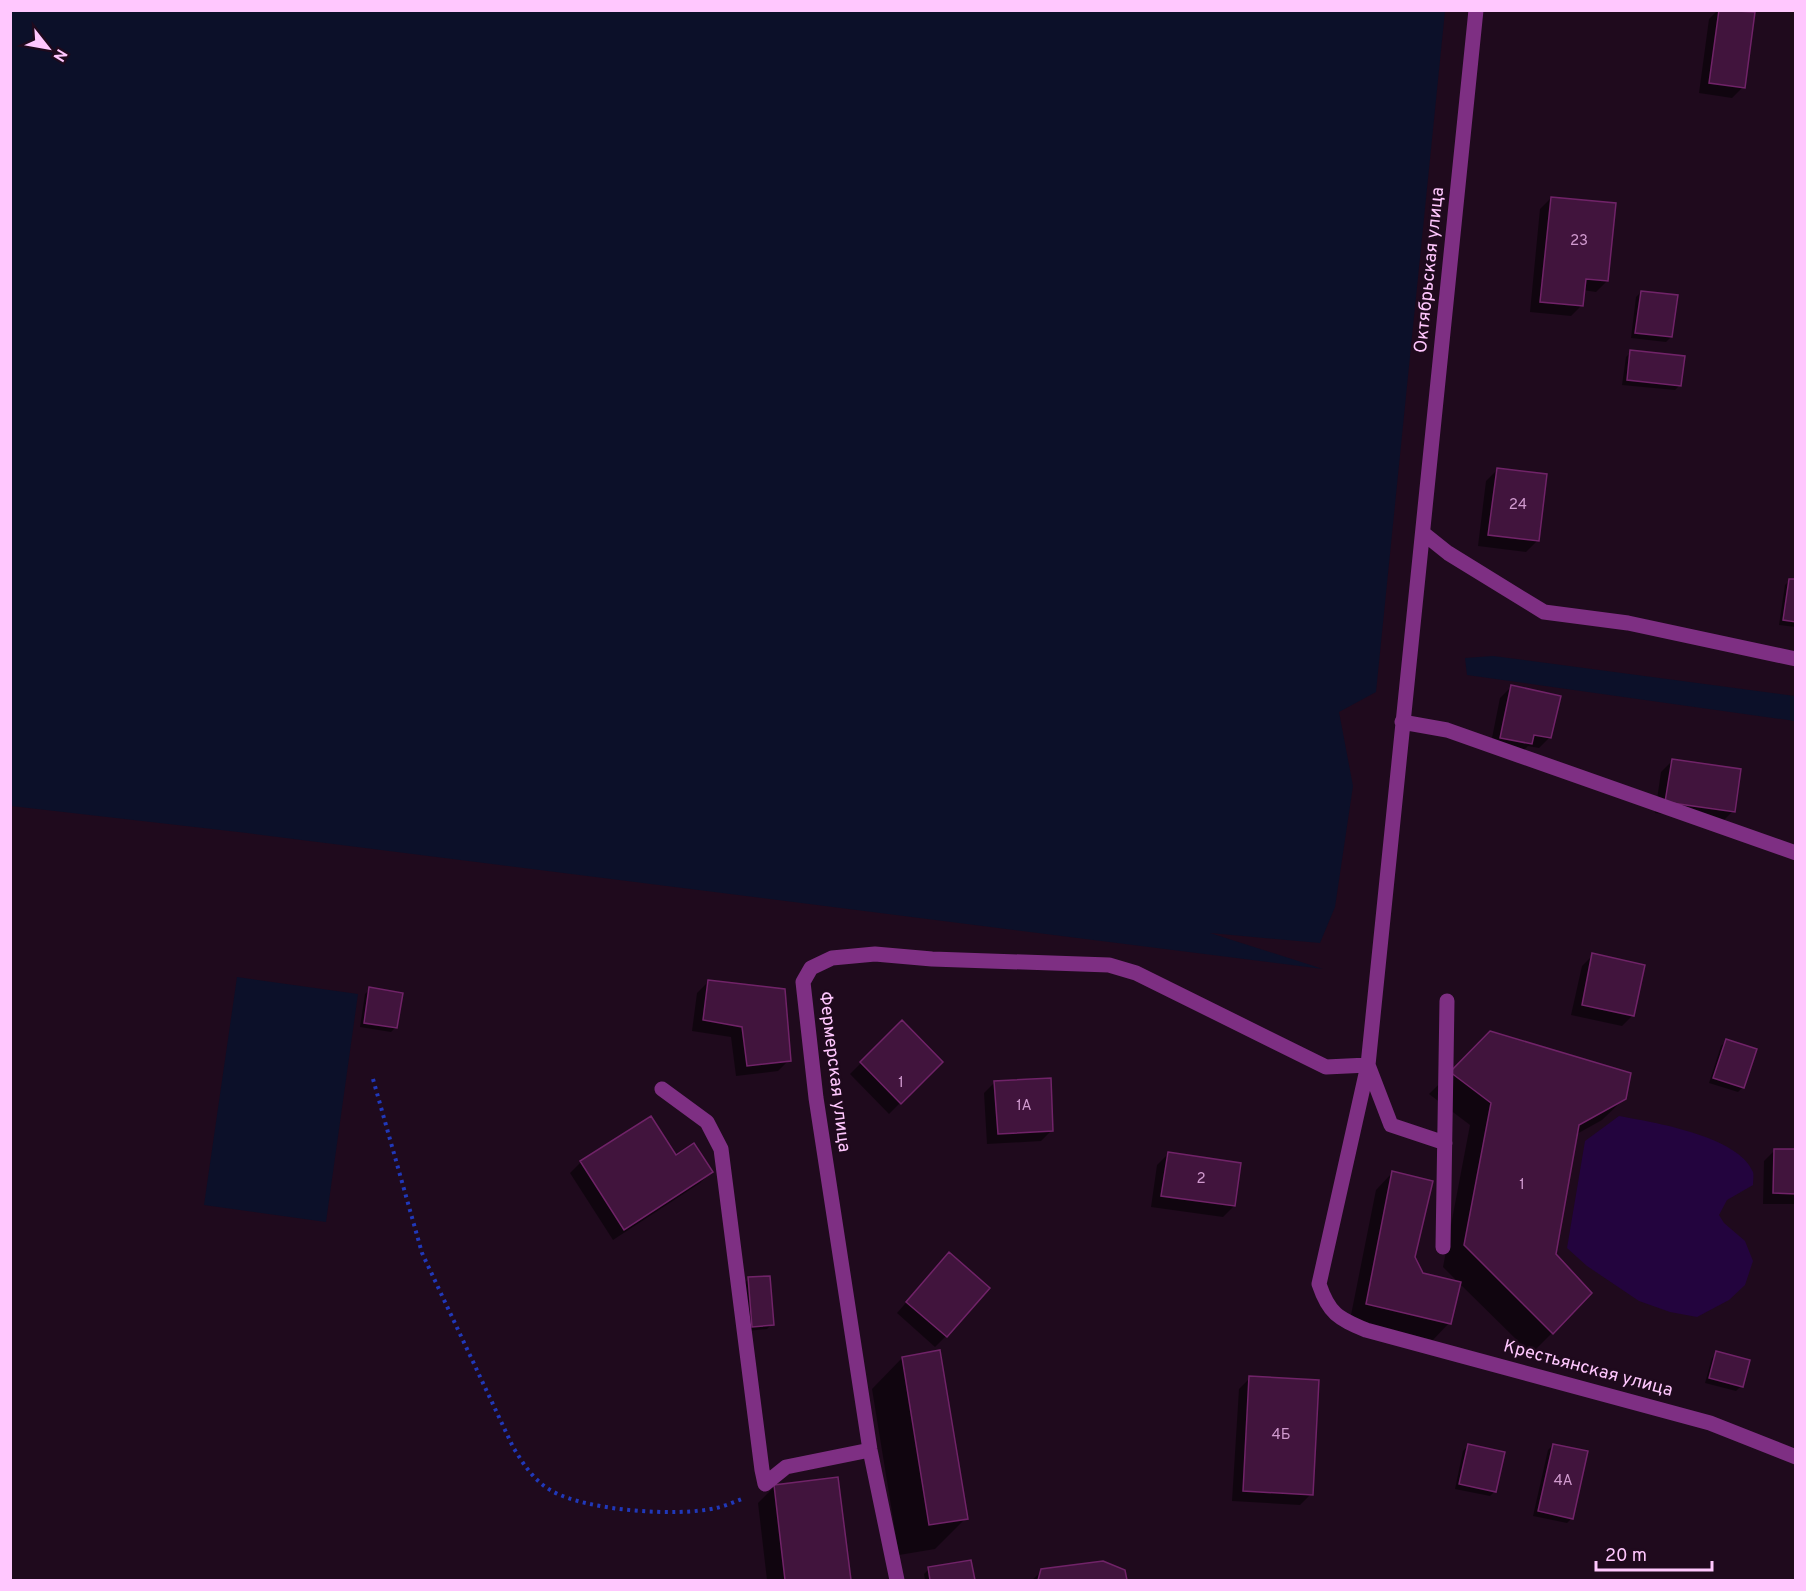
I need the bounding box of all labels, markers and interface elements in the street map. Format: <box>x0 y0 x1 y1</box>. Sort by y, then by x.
north arrow <box>18 18 78 78</box>
text: N <box>48 45 71 65</box>
street label: Октябрьская улица <box>1410 186 1450 354</box>
house number: 23 <box>1570 232 1588 251</box>
house number: 24 <box>1509 496 1527 515</box>
street label: Фермерская улица <box>813 990 855 1154</box>
house number: 1 <box>898 1074 904 1093</box>
house number: 1А <box>1016 1097 1032 1116</box>
house number: 2 <box>1196 1170 1206 1189</box>
house number: 1 <box>1519 1176 1525 1195</box>
street label: Крестьянская улица <box>1501 1335 1675 1403</box>
house number: 4Б <box>1271 1426 1291 1445</box>
house number: 4А <box>1553 1472 1573 1491</box>
scale bar <box>1596 1534 1712 1572</box>
text: 20 m <box>1605 1545 1647 1568</box>

